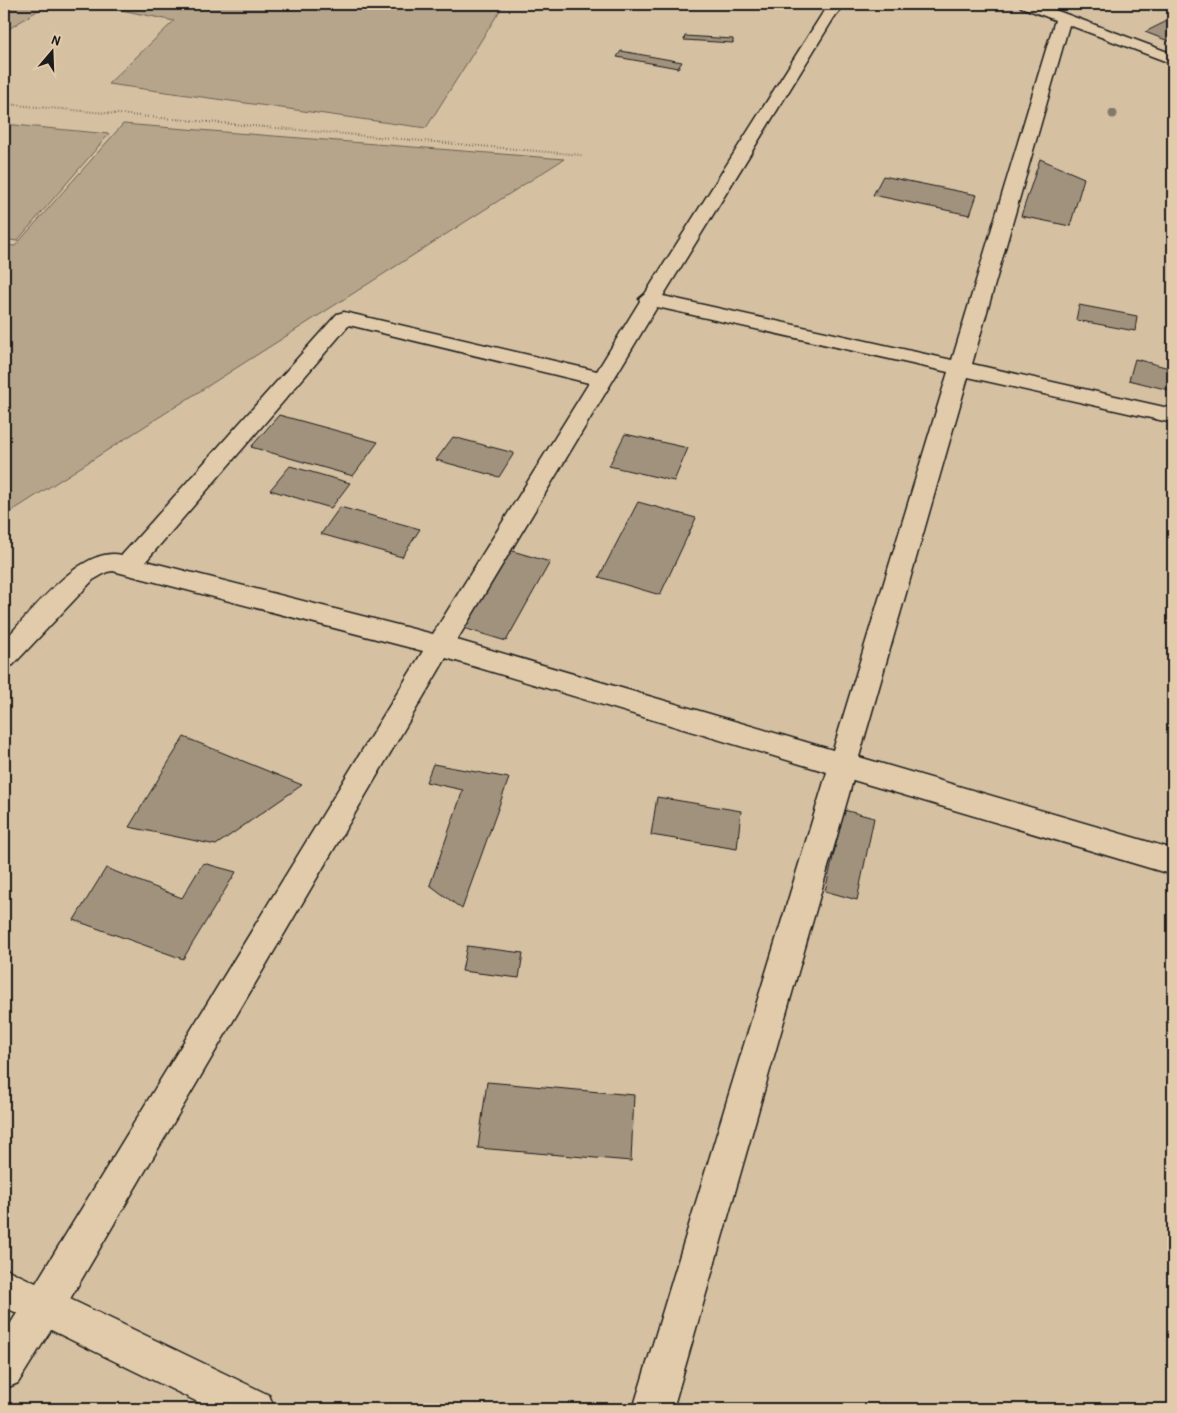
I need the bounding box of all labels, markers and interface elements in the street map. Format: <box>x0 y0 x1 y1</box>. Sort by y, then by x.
north arrow <box>28 28 78 78</box>
text: N <box>50 29 64 50</box>

